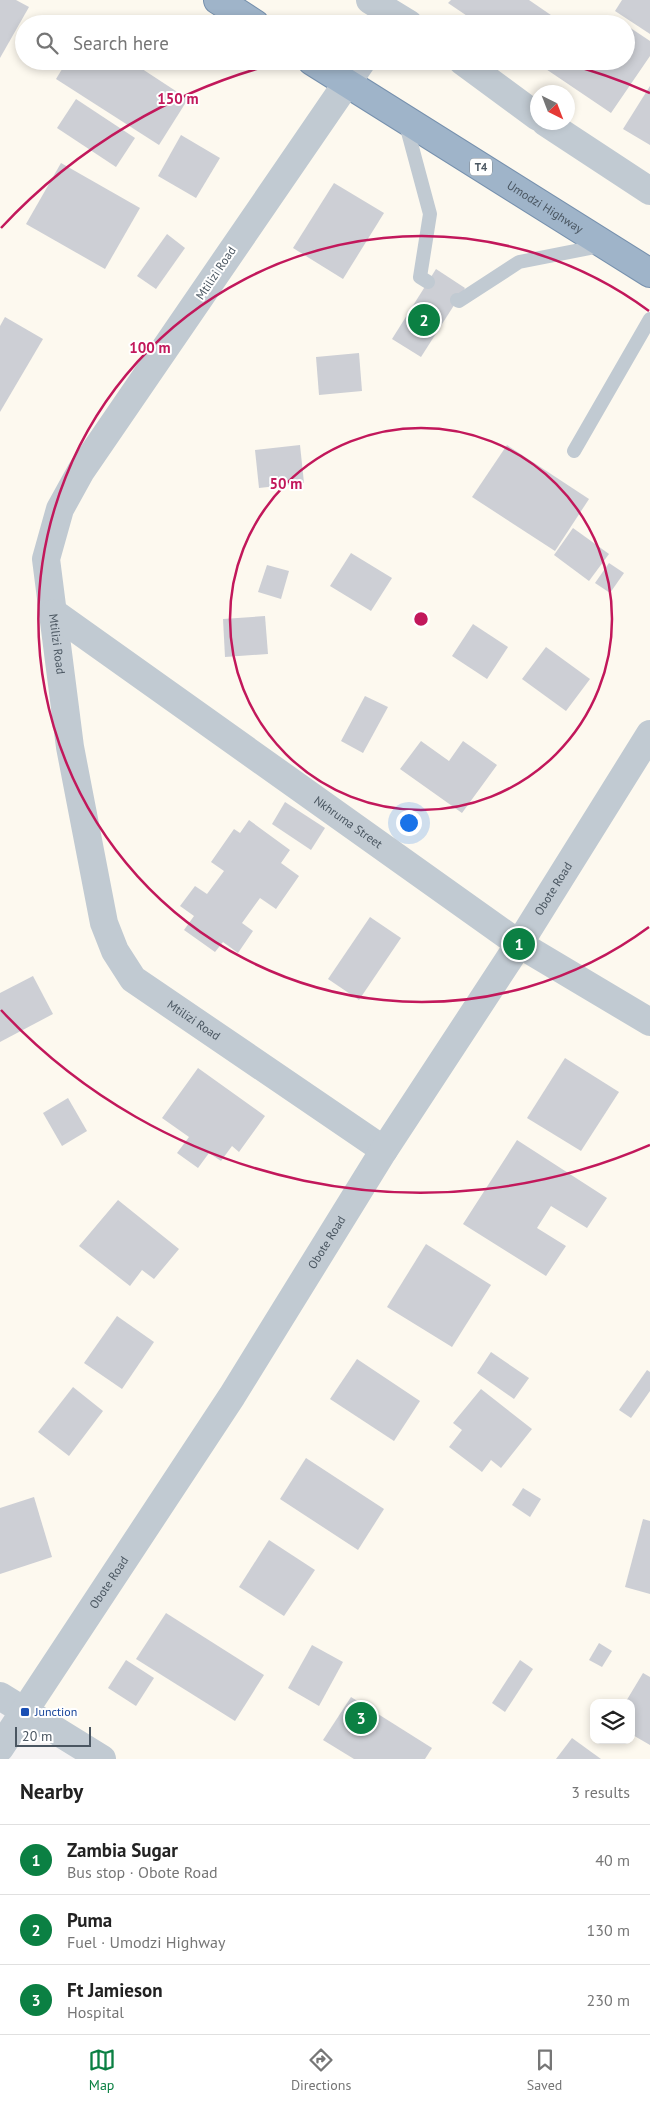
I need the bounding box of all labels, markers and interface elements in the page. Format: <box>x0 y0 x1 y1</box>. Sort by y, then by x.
search box <box>15 15 635 70</box>
icon: search <box>33 29 61 57</box>
text: Search here <box>73 31 169 55</box>
north arrow <box>530 85 575 130</box>
text: 150 m <box>157 89 199 108</box>
road number: T4 <box>470 158 492 176</box>
street label: Umodzi Highway <box>504 177 586 236</box>
street label: Mtilizi Road <box>192 243 239 302</box>
pin: 2 <box>408 301 440 339</box>
text: 100 m <box>129 338 171 357</box>
text: 50 m <box>270 474 302 493</box>
centre of rings <box>412 610 430 628</box>
street label: Mtilizi Road <box>46 613 69 675</box>
street label: Nkhruma Street <box>311 792 386 851</box>
your location <box>396 810 422 836</box>
street label: Obote Road <box>531 859 575 918</box>
pin: 1 <box>503 925 535 963</box>
street label: Mtilizi Road <box>165 997 223 1043</box>
street label: Obote Road <box>304 1213 349 1272</box>
street label: Obote Road <box>86 1553 131 1612</box>
pin: 3 <box>345 1699 377 1737</box>
map controls <box>590 1699 635 1744</box>
button: layers <box>590 1699 635 1744</box>
place label: Junction <box>34 1704 77 1719</box>
marker: Junction <box>19 1706 31 1718</box>
scale bar <box>15 1724 91 1747</box>
text: 20 m <box>22 1727 52 1745</box>
text: Nearby <box>20 1778 83 1805</box>
text: 3 results <box>571 1782 630 1802</box>
text: Zambia Sugar <box>67 1838 178 1862</box>
text: 1 <box>31 1850 41 1870</box>
text: 40 m <box>595 1850 630 1870</box>
text: Bus stop · Obote Road <box>67 1862 218 1882</box>
text: Puma <box>67 1908 112 1932</box>
text: 2 <box>31 1920 41 1940</box>
text: 130 m <box>587 1920 630 1940</box>
text: Fuel · Umodzi Highway <box>67 1932 225 1952</box>
text: Ft Jamieson <box>67 1978 163 2002</box>
text: 3 <box>31 1990 41 2010</box>
text: 230 m <box>587 1990 630 2010</box>
text: Hospital <box>67 2002 124 2022</box>
tab: Map <box>88 2046 116 2094</box>
tab: Directions <box>291 2046 351 2094</box>
tab: Saved <box>527 2046 562 2094</box>

